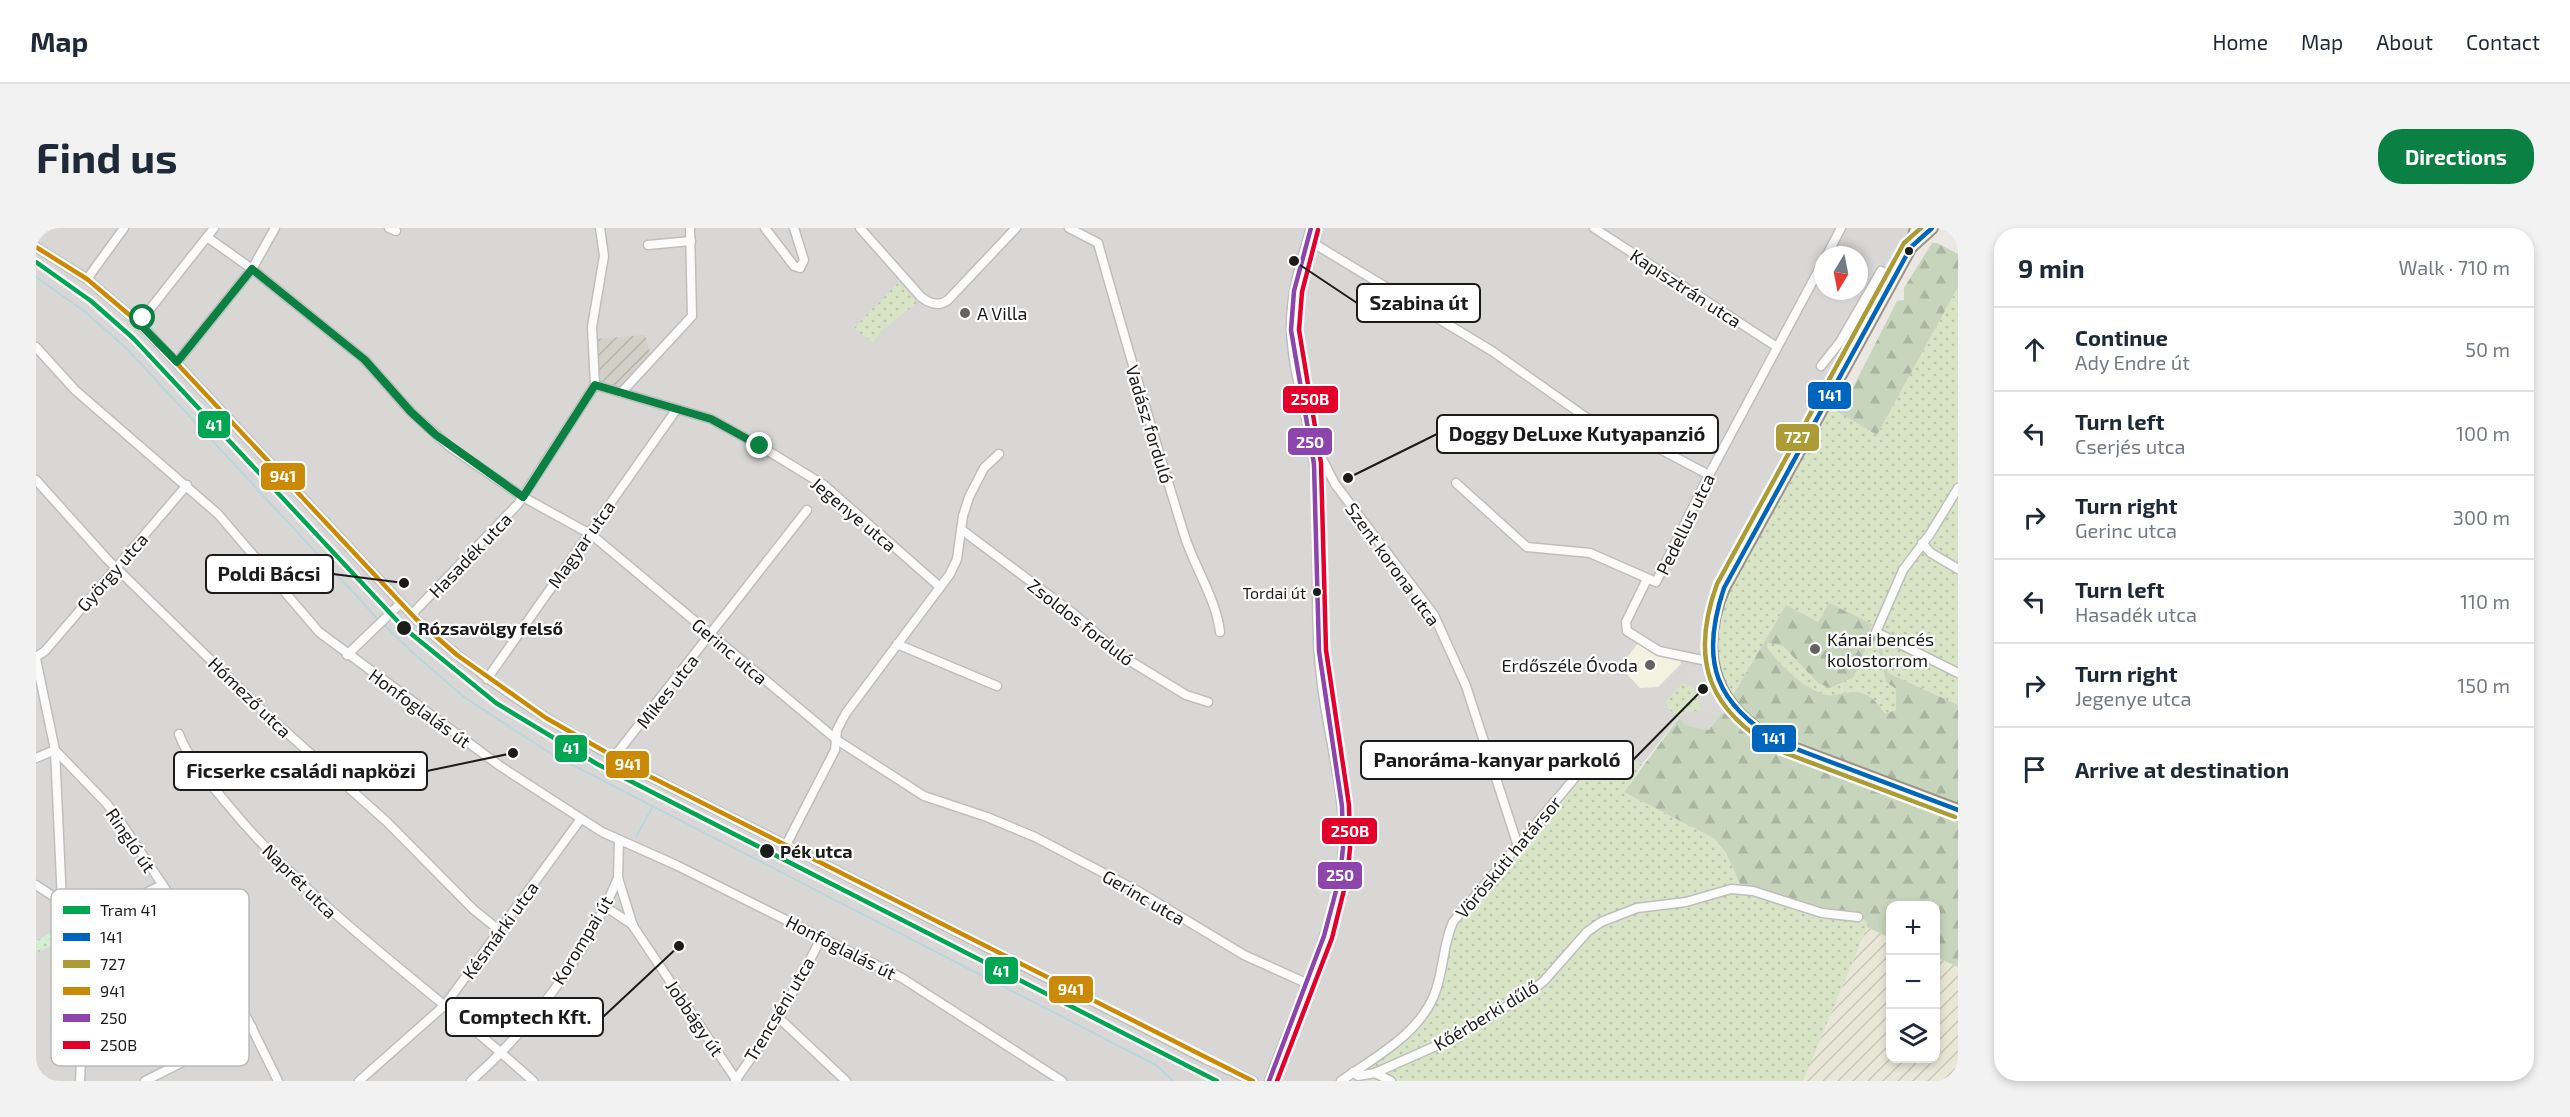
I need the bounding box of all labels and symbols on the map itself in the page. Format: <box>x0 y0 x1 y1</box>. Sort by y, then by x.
street label: Kapisztrán utca <box>1626 244 1746 332</box>
unlabelled marker <box>1903 245 1915 257</box>
north arrow <box>1814 246 1868 300</box>
callout: Szabina út <box>1357 284 1480 322</box>
text: Szabina út <box>1370 290 1468 314</box>
place label: A Villa <box>977 302 1027 324</box>
route start <box>129 304 155 330</box>
marker: A Villa <box>958 306 972 320</box>
street label: Vadász forduló <box>1122 362 1178 486</box>
line badge: 141 <box>1807 381 1852 410</box>
line badge: 250B <box>1282 385 1339 414</box>
text: 141 <box>1818 385 1842 404</box>
text: 250B <box>1291 389 1329 408</box>
line badge: 41 <box>197 410 231 439</box>
text: 41 <box>205 415 223 434</box>
callout: Doggy DeLuxe Kutyapanzió <box>1437 415 1718 453</box>
text: Doggy DeLuxe Kutyapanzió <box>1449 421 1705 446</box>
line badge: 727 <box>1775 423 1820 452</box>
line badge: 250 <box>1287 427 1333 456</box>
text: 727 <box>1784 427 1811 446</box>
route end <box>746 432 772 458</box>
text: 250 <box>1296 432 1324 451</box>
line badge: 941 <box>260 462 306 491</box>
text: 941 <box>270 466 296 485</box>
street label: Pedellus utca <box>1651 470 1719 578</box>
street label: Jegenye utca <box>807 472 901 556</box>
street label: Magyar utca <box>543 496 619 592</box>
street label: Szent korona utca <box>1341 498 1445 630</box>
street label: Hasadék utca <box>424 508 516 602</box>
street label: György utca <box>72 528 152 616</box>
callout: Poldi Bácsi <box>206 555 333 593</box>
text: Poldi Bácsi <box>218 561 320 585</box>
street label: Zsoldos forduló <box>1024 574 1138 670</box>
place label: Tordai út <box>1242 583 1306 602</box>
marker: Tordai út <box>1311 586 1323 598</box>
street label: Gerinc utca <box>688 613 772 689</box>
place label: Rózsavölgy felső <box>418 617 563 639</box>
marker: Rózsavölgy felső <box>395 619 413 637</box>
place label: Kánai bencés kolostorrom <box>1827 628 1934 671</box>
marker: Kánai bencés kolostorrom <box>1808 642 1822 656</box>
street label: Mikes utca <box>631 650 703 732</box>
street label: Hómező utca <box>204 652 296 742</box>
place label: Erdőszéle Óvoda <box>1501 654 1638 676</box>
marker: Erdőszéle Óvoda <box>1643 658 1657 672</box>
street label: Honfoglalás út <box>365 664 475 752</box>
line badge: 141 <box>1751 724 1797 753</box>
text: 141 <box>1762 728 1786 747</box>
line badge: 41 <box>554 734 588 763</box>
text: 41 <box>562 738 580 757</box>
callout: Panoráma-kanyar parkoló <box>1361 741 1633 779</box>
text: Panoráma-kanyar parkoló <box>1373 747 1621 772</box>
line badge: 941 <box>605 750 650 779</box>
callout: Ficserke családi napközi <box>174 752 427 790</box>
text: 941 <box>615 754 641 773</box>
text: Ficserke családi napközi <box>186 758 416 782</box>
street label: Vöröskúti határsor <box>1451 792 1565 922</box>
street label: Ringló út <box>102 804 161 876</box>
line badge: 250B <box>1321 817 1378 845</box>
text: 250B <box>1331 821 1369 840</box>
street label: Naprét utca <box>258 839 342 923</box>
place label: Pék utca <box>780 840 853 862</box>
marker: Pék utca <box>758 842 776 860</box>
line badge: 250 <box>1317 861 1363 890</box>
street label: Gerinc utca <box>1099 865 1189 929</box>
text: 250 <box>1326 865 1354 884</box>
street label: Késmárki utca <box>457 877 543 983</box>
legend <box>51 889 249 1066</box>
street label: Korompai út <box>547 892 617 988</box>
text: Tram 41 <box>100 900 157 919</box>
street label: Honfoglalás út <box>782 910 900 984</box>
text: 141 <box>100 927 123 946</box>
street label: Trencséni utca <box>739 953 819 1065</box>
text: 727 <box>100 954 125 973</box>
line badge: 41 <box>984 956 1019 985</box>
text: 41 <box>992 961 1010 980</box>
line badge: 941 <box>1048 975 1094 1004</box>
street label: Kőérberki dűlő <box>1430 975 1542 1055</box>
street label: Jobbágy út <box>662 976 729 1060</box>
text: 941 <box>1058 979 1084 998</box>
text: 941 <box>100 981 125 1000</box>
callout: Comptech Kft. <box>446 998 603 1036</box>
text: Comptech Kft. <box>459 1004 591 1028</box>
text: 250 <box>100 1008 127 1027</box>
text: 250B <box>100 1035 137 1054</box>

